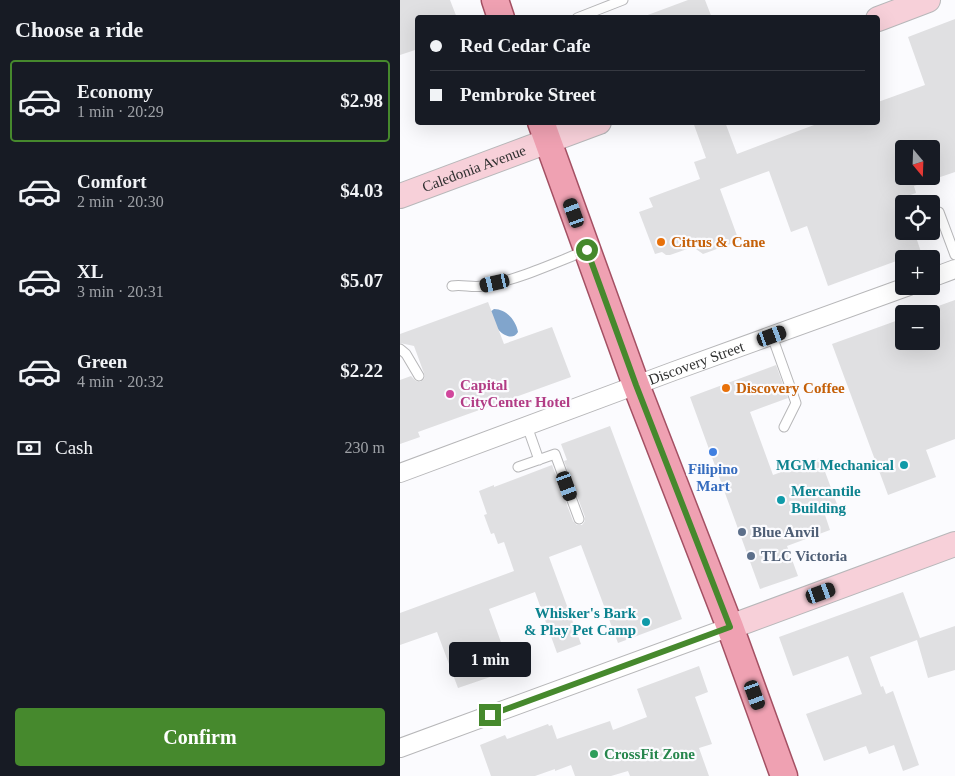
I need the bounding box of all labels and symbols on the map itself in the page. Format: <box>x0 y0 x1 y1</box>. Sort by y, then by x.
north arrow <box>895 140 940 185</box>
street label: Caledonia Avenue <box>420 142 528 195</box>
car <box>561 196 586 230</box>
place label: Citrus & Cane <box>671 234 766 250</box>
marker: Citrus & Cane <box>655 236 667 248</box>
route start <box>576 239 598 261</box>
car <box>478 272 511 294</box>
car <box>755 324 788 348</box>
street label: Discovery Street <box>646 338 747 388</box>
place label: Capital CityCenter Hotel <box>460 377 570 410</box>
place label: Discovery Coffee <box>736 380 845 396</box>
marker: Discovery Coffee <box>720 382 732 394</box>
marker: Capital CityCenter Hotel <box>444 388 456 400</box>
marker: Filipino Mart <box>707 446 719 458</box>
place label: MGM Mechanical <box>776 457 894 473</box>
marker: MGM Mechanical <box>898 459 910 471</box>
place label: Filipino Mart <box>688 461 738 494</box>
car <box>554 469 579 503</box>
place label: Mercantile Building <box>791 483 861 516</box>
marker: Mercantile Building <box>775 494 787 506</box>
place label: Blue Anvil <box>752 524 819 540</box>
marker: Blue Anvil <box>736 526 748 538</box>
place label: TLC Victoria <box>761 548 848 564</box>
marker: TLC Victoria <box>745 550 757 562</box>
car <box>804 581 837 605</box>
place label: Whisker's Bark & Play Pet Camp <box>524 605 637 638</box>
marker: Whisker's Bark & Play Pet Camp <box>640 616 652 628</box>
callout: 1 min <box>449 642 531 678</box>
car <box>742 678 767 712</box>
route end <box>479 704 501 726</box>
place label: CrossFit Zone <box>604 746 695 762</box>
marker: CrossFit Zone <box>588 748 600 760</box>

